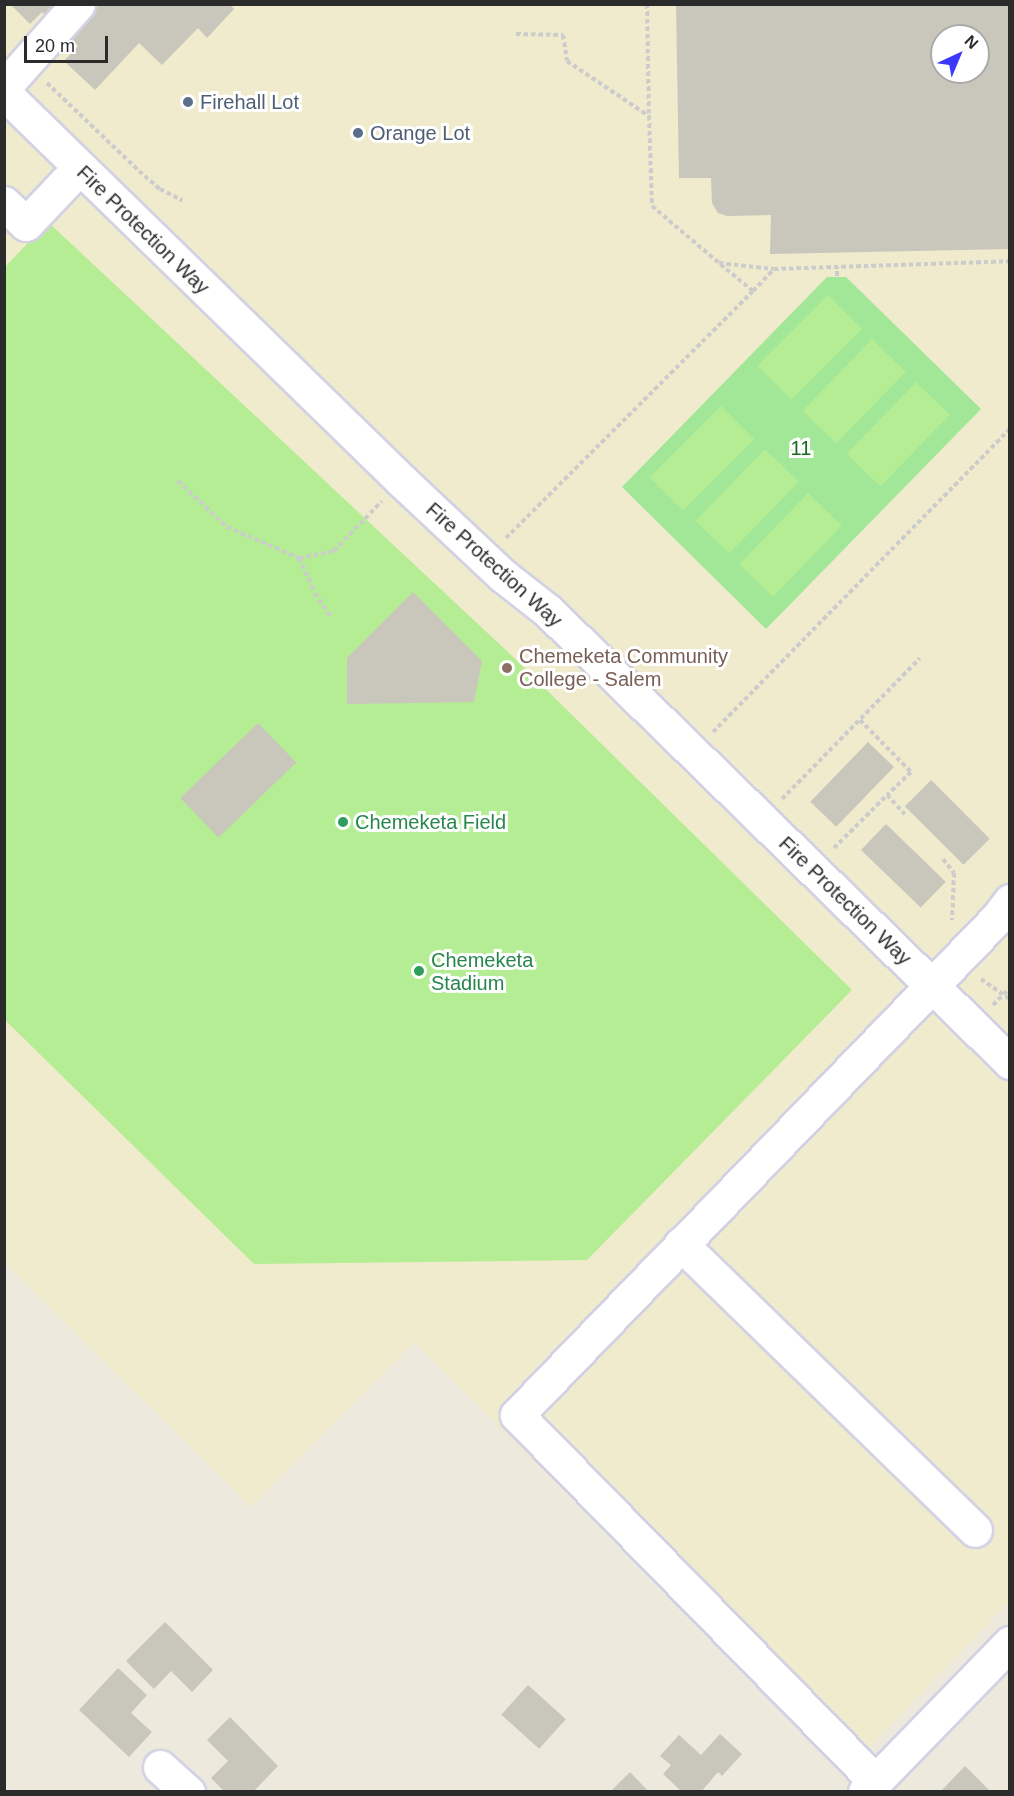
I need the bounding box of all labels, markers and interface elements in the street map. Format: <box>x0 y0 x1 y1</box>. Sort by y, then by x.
scale bar <box>27 24 111 62</box>
north arrow <box>930 24 990 84</box>
text: N <box>961 32 982 52</box>
text: 20 m <box>35 36 75 56</box>
place label: Firehall Lot <box>200 90 299 114</box>
marker: Firehall Lot <box>181 95 195 109</box>
place label: Orange Lot <box>370 121 470 145</box>
marker: Orange Lot <box>351 126 365 140</box>
street label: Fire Protection Way <box>72 161 214 299</box>
park label: 11 <box>791 436 811 460</box>
street label: Fire Protection Way <box>421 498 567 632</box>
place label: Chemeketa Community College - Salem <box>519 644 728 691</box>
marker: Chemeketa Community College - Salem <box>500 661 514 675</box>
place label: Chemeketa Field <box>355 810 506 834</box>
marker: Chemeketa Field <box>336 815 350 829</box>
street label: Fire Protection Way <box>774 832 916 970</box>
place label: Chemeketa Stadium <box>431 948 533 995</box>
marker: Chemeketa Stadium <box>412 964 426 978</box>

